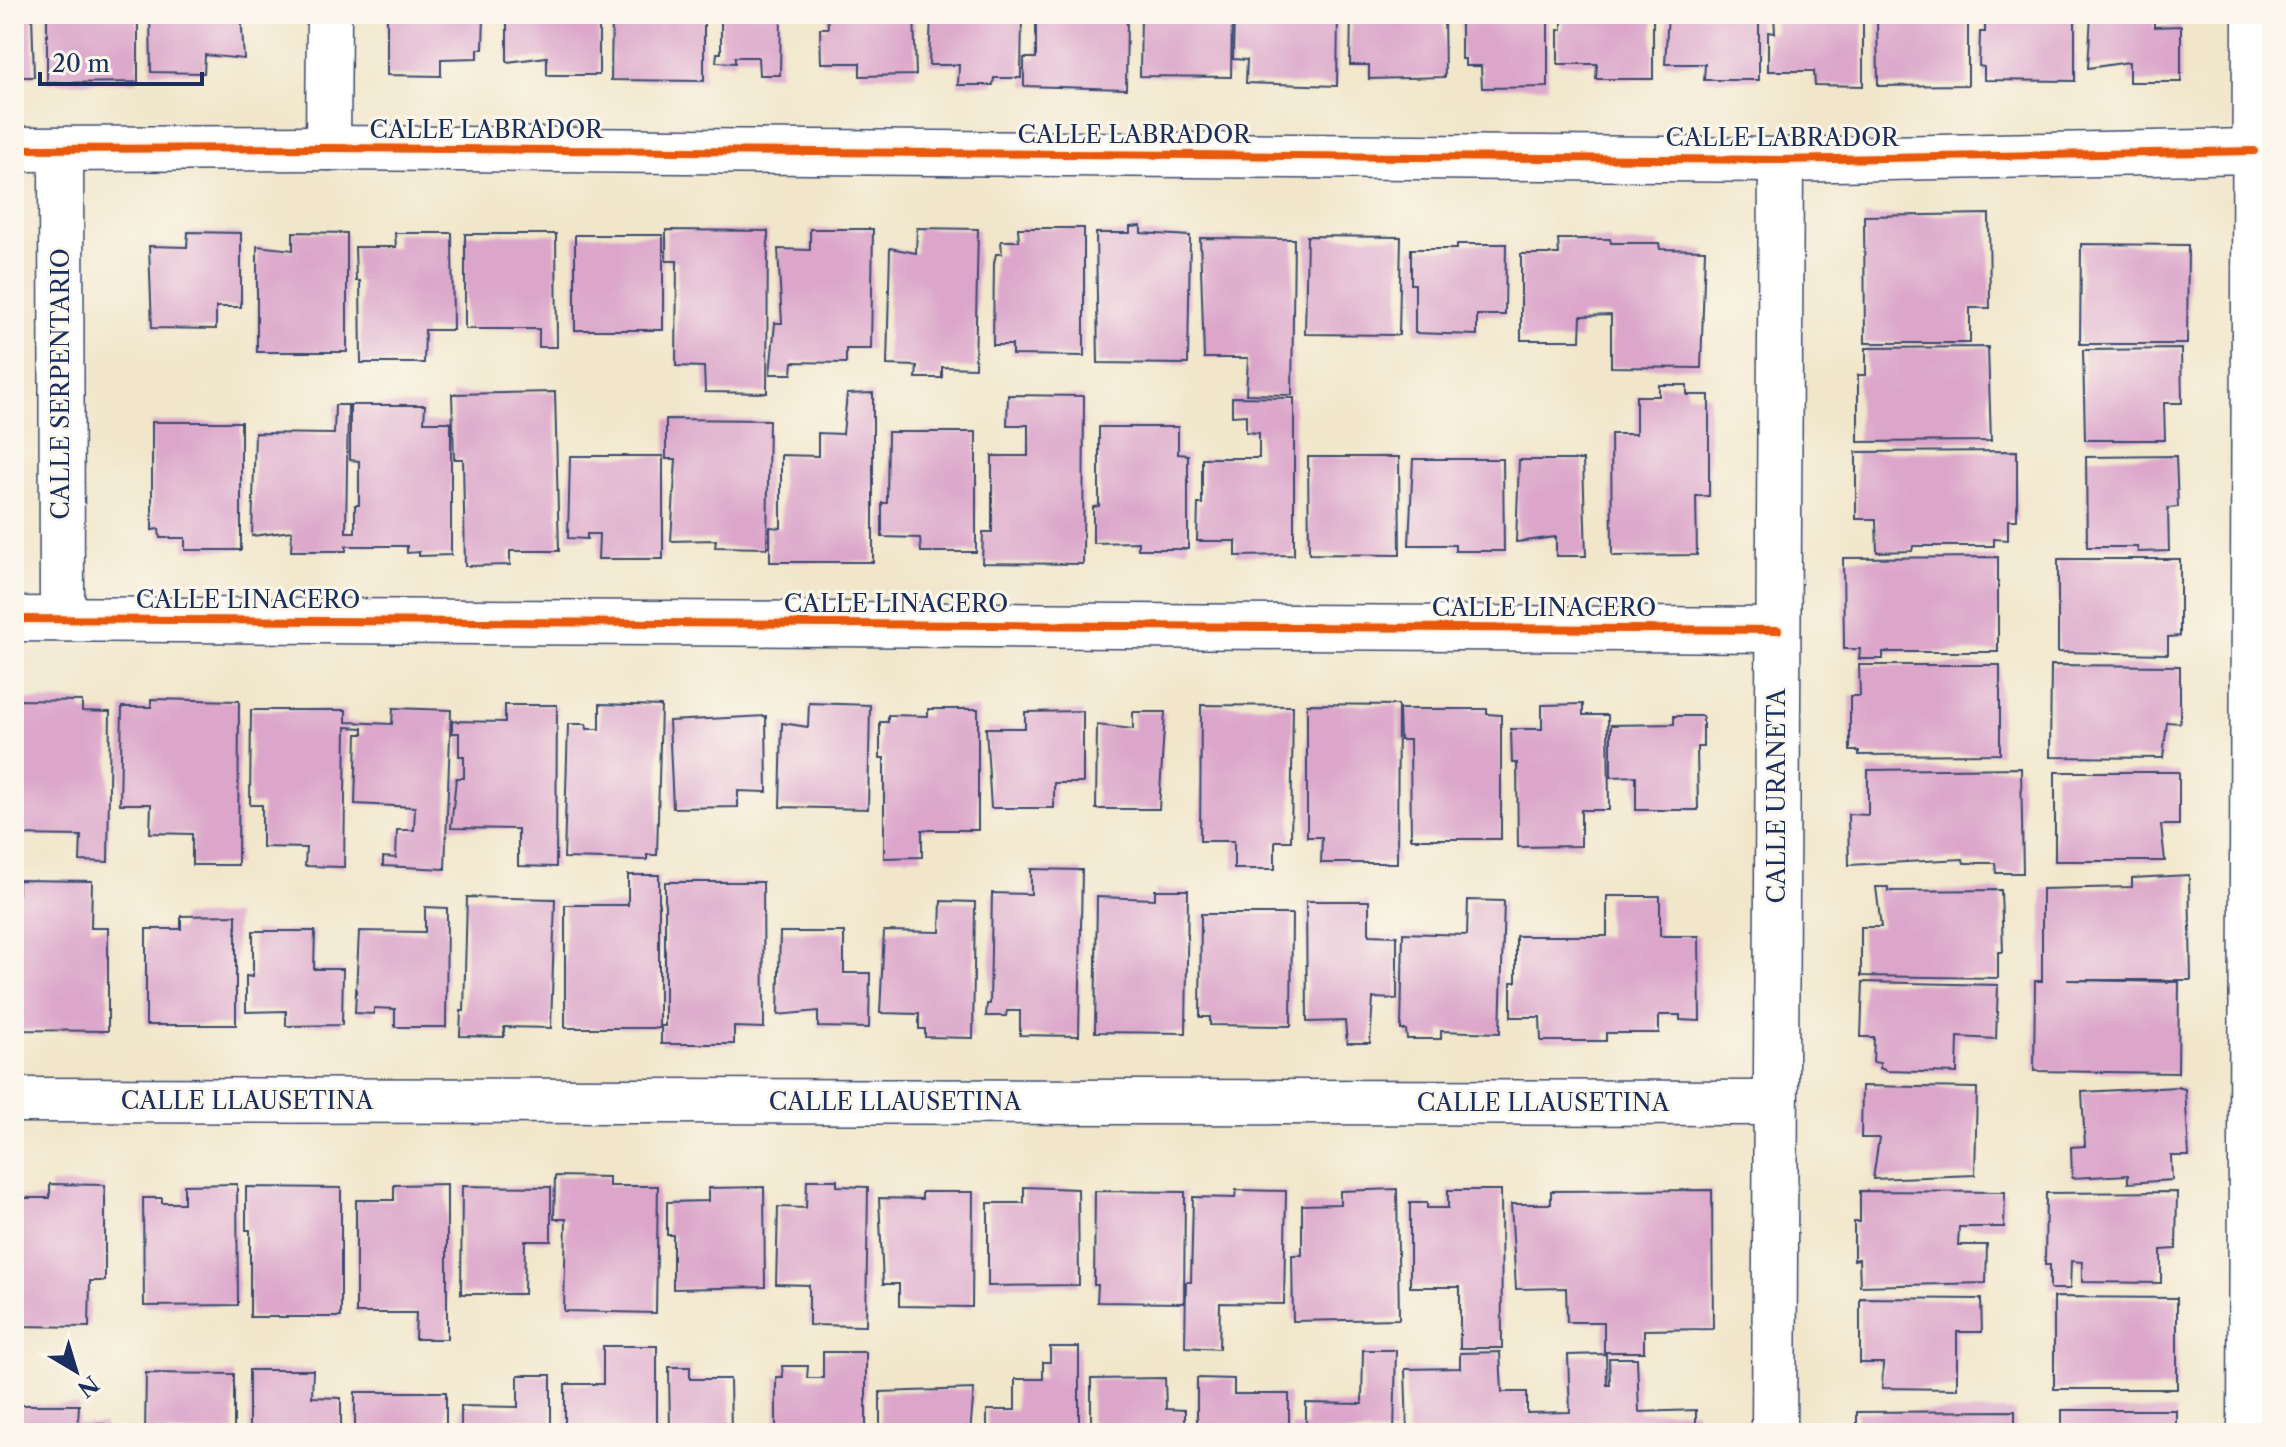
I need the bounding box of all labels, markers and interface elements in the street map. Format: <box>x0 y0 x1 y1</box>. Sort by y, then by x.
scale bar <box>40 36 202 86</box>
text: 20 m <box>52 49 110 78</box>
street label: CALLE LABRADOR <box>370 115 604 144</box>
street label: CALLE LABRADOR <box>1018 120 1252 149</box>
street label: CALLE LABRADOR <box>1666 123 1900 152</box>
street label: CALLE SERPENTARIO <box>46 248 75 520</box>
street label: CALLE LINACERO <box>136 585 360 614</box>
street label: CALLE LINACERO <box>784 589 1008 618</box>
street label: CALLE LINACERO <box>1432 593 1656 622</box>
street label: CALLE URANETA <box>1762 687 1791 903</box>
street label: CALLE LLAUSETINA <box>121 1086 375 1115</box>
street label: CALLE LLAUSETINA <box>769 1087 1023 1116</box>
street label: CALLE LLAUSETINA <box>1417 1088 1671 1117</box>
north arrow <box>36 1331 116 1411</box>
text: N <box>72 1370 104 1403</box>

